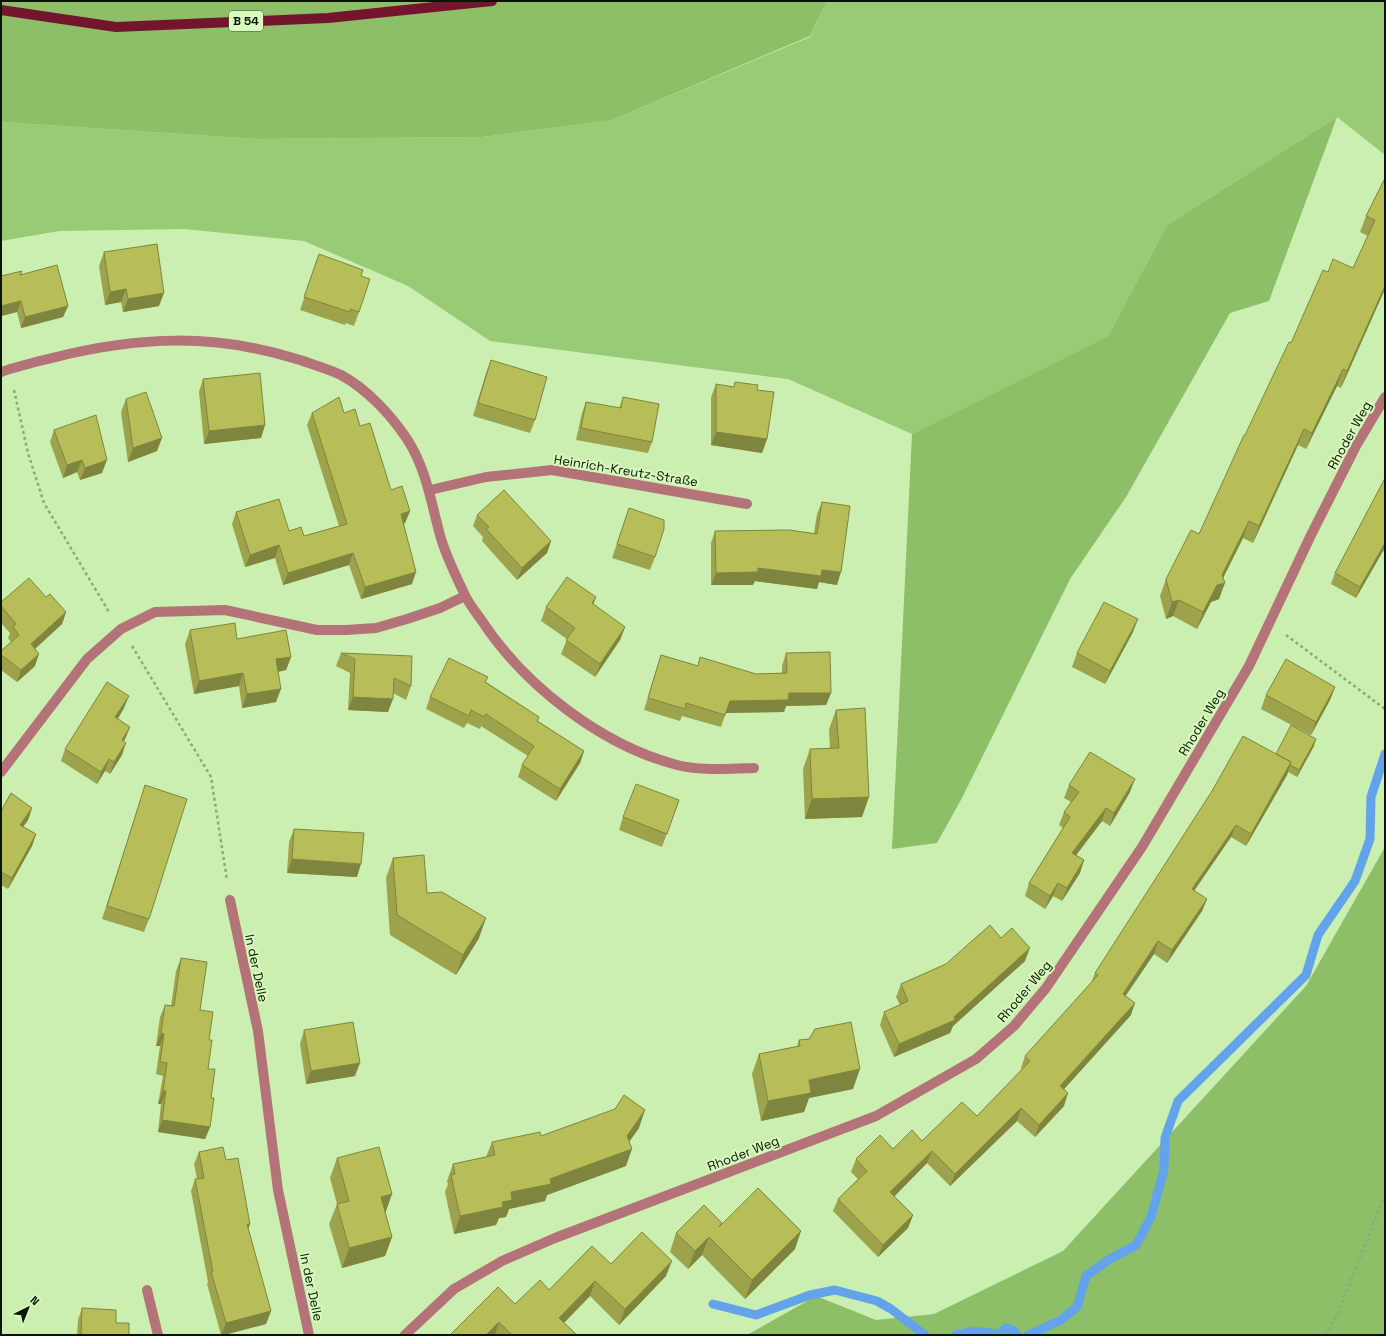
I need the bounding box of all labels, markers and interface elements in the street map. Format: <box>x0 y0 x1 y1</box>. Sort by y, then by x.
road number: B 54 <box>229 11 263 31</box>
street label: Rhoder Weg <box>1324 398 1375 472</box>
street label: Heinrich-Kreutz-Straße <box>553 451 699 490</box>
street label: Rhoder Weg <box>1175 685 1228 759</box>
street label: In der Delle <box>241 932 272 1004</box>
street label: Rhoder Weg <box>994 957 1055 1026</box>
street label: Rhoder Weg <box>705 1132 782 1175</box>
street label: In der Delle <box>296 1251 327 1323</box>
north arrow <box>8 1288 48 1328</box>
text: N <box>27 1293 42 1308</box>

